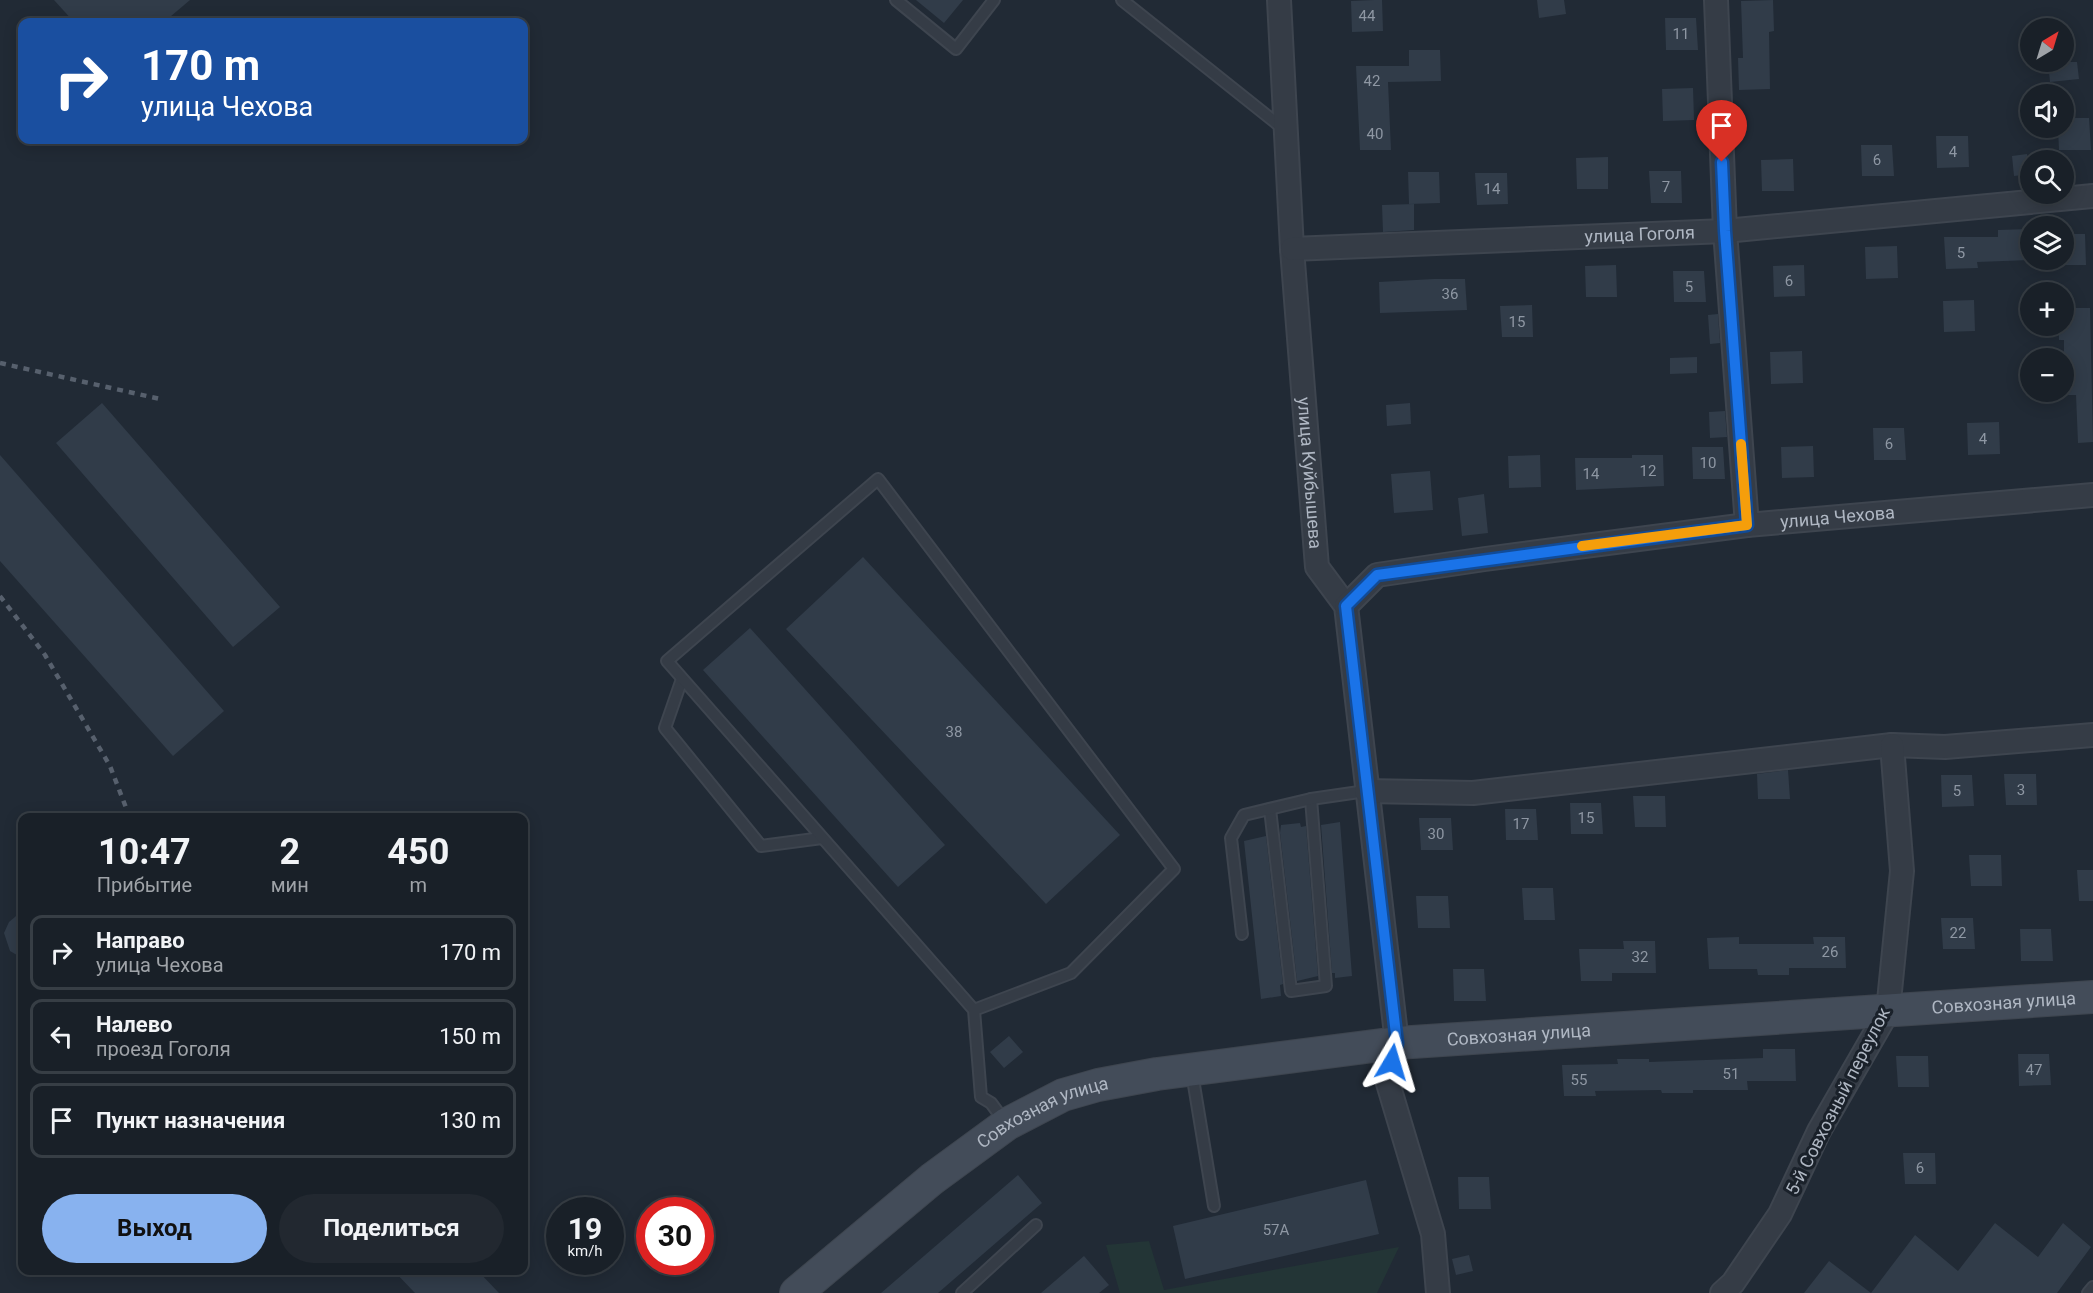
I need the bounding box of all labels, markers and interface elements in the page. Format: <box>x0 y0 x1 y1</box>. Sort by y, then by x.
house number: 44 <box>1359 7 1376 25</box>
north arrow <box>2020 18 2074 72</box>
map controls <box>2020 18 2074 402</box>
house number: 11 <box>1673 25 1689 43</box>
text: 170 m <box>141 41 260 90</box>
icon: right <box>42 42 120 120</box>
house number: 42 <box>1364 72 1380 90</box>
button: sound <box>2020 84 2074 138</box>
text: улица Чехова <box>141 91 313 123</box>
pin <box>1696 100 1747 162</box>
icon: arrive <box>1705 109 1738 142</box>
house number: 40 <box>1367 125 1383 143</box>
house number: 4 <box>1949 143 1958 161</box>
button: search <box>2020 150 2074 204</box>
house number: 6 <box>1873 151 1881 169</box>
house number: 7 <box>1662 178 1670 196</box>
house number: 14 <box>1484 180 1501 198</box>
button: layers <box>2020 216 2074 270</box>
street label: улица Гоголя <box>1584 221 1695 247</box>
house number: 5 <box>1957 244 1965 262</box>
house number: 6 <box>1785 272 1793 290</box>
house number: 5 <box>1685 278 1693 296</box>
button: + <box>2020 282 2074 336</box>
house number: 36 <box>1442 285 1458 303</box>
house number: 15 <box>1509 313 1525 331</box>
button: − <box>2020 348 2074 402</box>
street label: улица Куйбышева <box>1294 396 1327 550</box>
house number: 4 <box>1979 430 1988 448</box>
house number: 6 <box>1885 435 1893 453</box>
house number: 10 <box>1700 454 1716 472</box>
house number: 12 <box>1640 462 1656 480</box>
house number: 14 <box>1583 465 1600 483</box>
street label: улица Чехова <box>1779 501 1896 532</box>
house number: 38 <box>946 723 962 741</box>
house number: 3 <box>2017 781 2025 799</box>
house number: 5 <box>1953 782 1961 800</box>
house number: 15 <box>1578 809 1594 827</box>
house number: 17 <box>1513 815 1529 833</box>
house number: 30 <box>1428 825 1444 843</box>
text: 10:47 <box>98 831 191 873</box>
text: 2 <box>279 831 300 873</box>
text: 450 <box>387 831 449 873</box>
text: Прибытие <box>97 873 192 897</box>
text: мин <box>271 873 309 897</box>
text: m <box>410 873 427 897</box>
house number: 22 <box>1950 924 1966 942</box>
text: Направо <box>96 928 185 953</box>
icon: right <box>45 936 78 969</box>
text: 170 m <box>439 940 501 965</box>
house number: 26 <box>1822 943 1838 961</box>
house number: 32 <box>1632 948 1648 966</box>
text: улица Чехова <box>96 953 224 977</box>
street label: Совхозная улица <box>1931 987 2076 1018</box>
street label: 5-й Совхозный переулок <box>1781 1003 1894 1198</box>
text: Налево <box>96 1012 173 1037</box>
street label: Совхозная улица <box>1446 1019 1592 1050</box>
icon: left <box>45 1020 78 1053</box>
text: 150 m <box>439 1024 501 1049</box>
position arrow <box>1360 1030 1424 1094</box>
text: проезд Гоголя <box>96 1037 231 1061</box>
house number: 47 <box>2026 1061 2042 1079</box>
house number: 51 <box>1723 1065 1739 1083</box>
house number: 55 <box>1571 1071 1587 1089</box>
street label: Совхозная улица <box>973 1072 1110 1153</box>
icon: arrive <box>45 1104 78 1137</box>
text: Пункт назначения <box>96 1108 285 1133</box>
text: 130 m <box>439 1108 501 1133</box>
house number: 6 <box>1916 1159 1924 1177</box>
button: Выход <box>42 1194 267 1263</box>
button: Поделиться <box>279 1194 504 1263</box>
speed limit sign: 30 <box>636 1197 714 1275</box>
text: 19 <box>568 1211 602 1246</box>
house number: 57А <box>1263 1221 1290 1239</box>
text: km/h <box>567 1242 603 1260</box>

